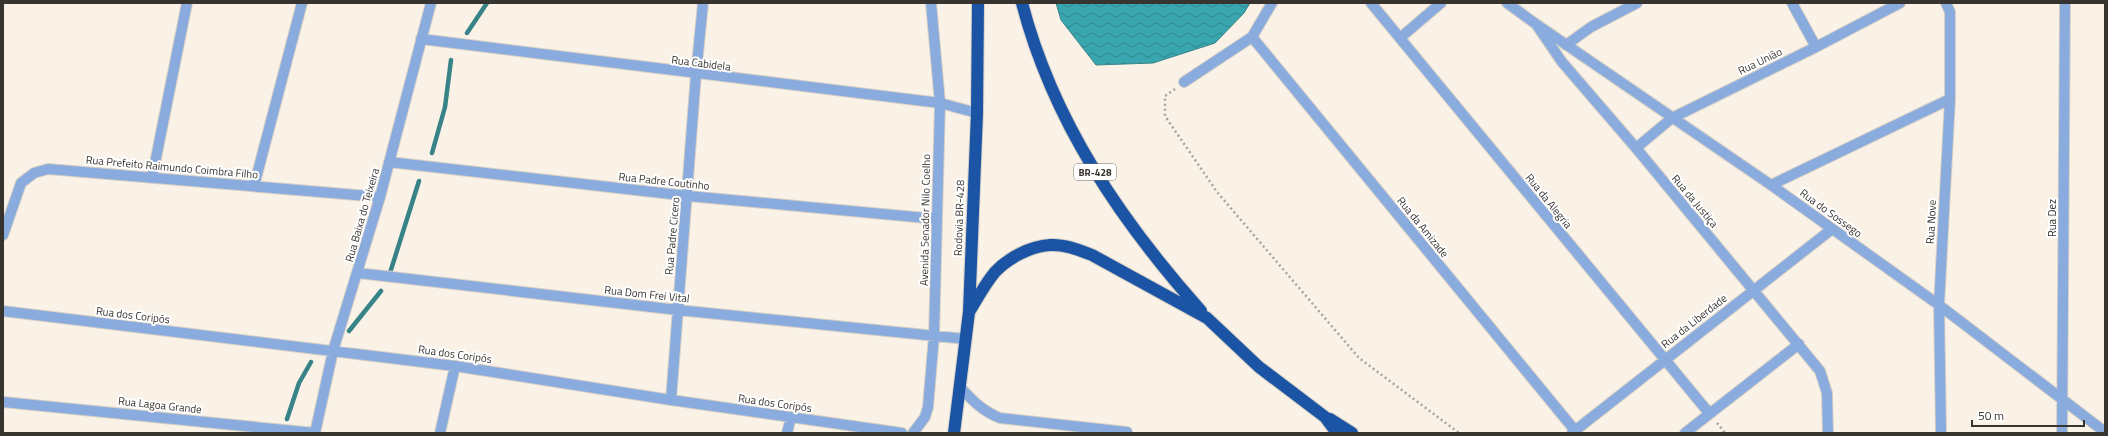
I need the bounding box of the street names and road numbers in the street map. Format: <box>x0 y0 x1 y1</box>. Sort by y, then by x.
street label: Rua União <box>1735 43 1785 79</box>
street label: Rua Cabidela <box>670 51 732 75</box>
street label: Rua Prefeito Raimundo Coimbra Filho <box>85 151 259 183</box>
street label: Avenida Senador Nilo Coelho <box>916 154 934 286</box>
road number: BR-428 <box>1074 164 1116 180</box>
street label: Rua Baixa do Teixeira <box>341 166 383 264</box>
street label: Rua Padre Coutinho <box>618 168 710 194</box>
street label: Rua da Alegria <box>1522 170 1576 232</box>
street label: Rua da Justiça <box>1668 171 1722 231</box>
street label: Rodovia BR-428 <box>950 180 968 256</box>
street label: Rua do Sossego <box>1797 185 1866 241</box>
street label: Rua da Amizade <box>1393 193 1453 261</box>
street label: Rua Padre Cicero <box>661 196 683 276</box>
street label: Rua Nove <box>1922 199 1940 245</box>
street label: Rua Dez <box>2044 199 2060 237</box>
street label: Rua Dom Frei Vital <box>604 282 690 306</box>
street label: Rua da Liberdade <box>1658 290 1731 352</box>
street label: Rua dos Coripós <box>95 303 171 327</box>
street label: Rua dos Coripós <box>417 341 493 367</box>
street label: Rua dos Coripós <box>737 390 813 416</box>
street label: Rua Lagoa Grande <box>117 393 203 417</box>

